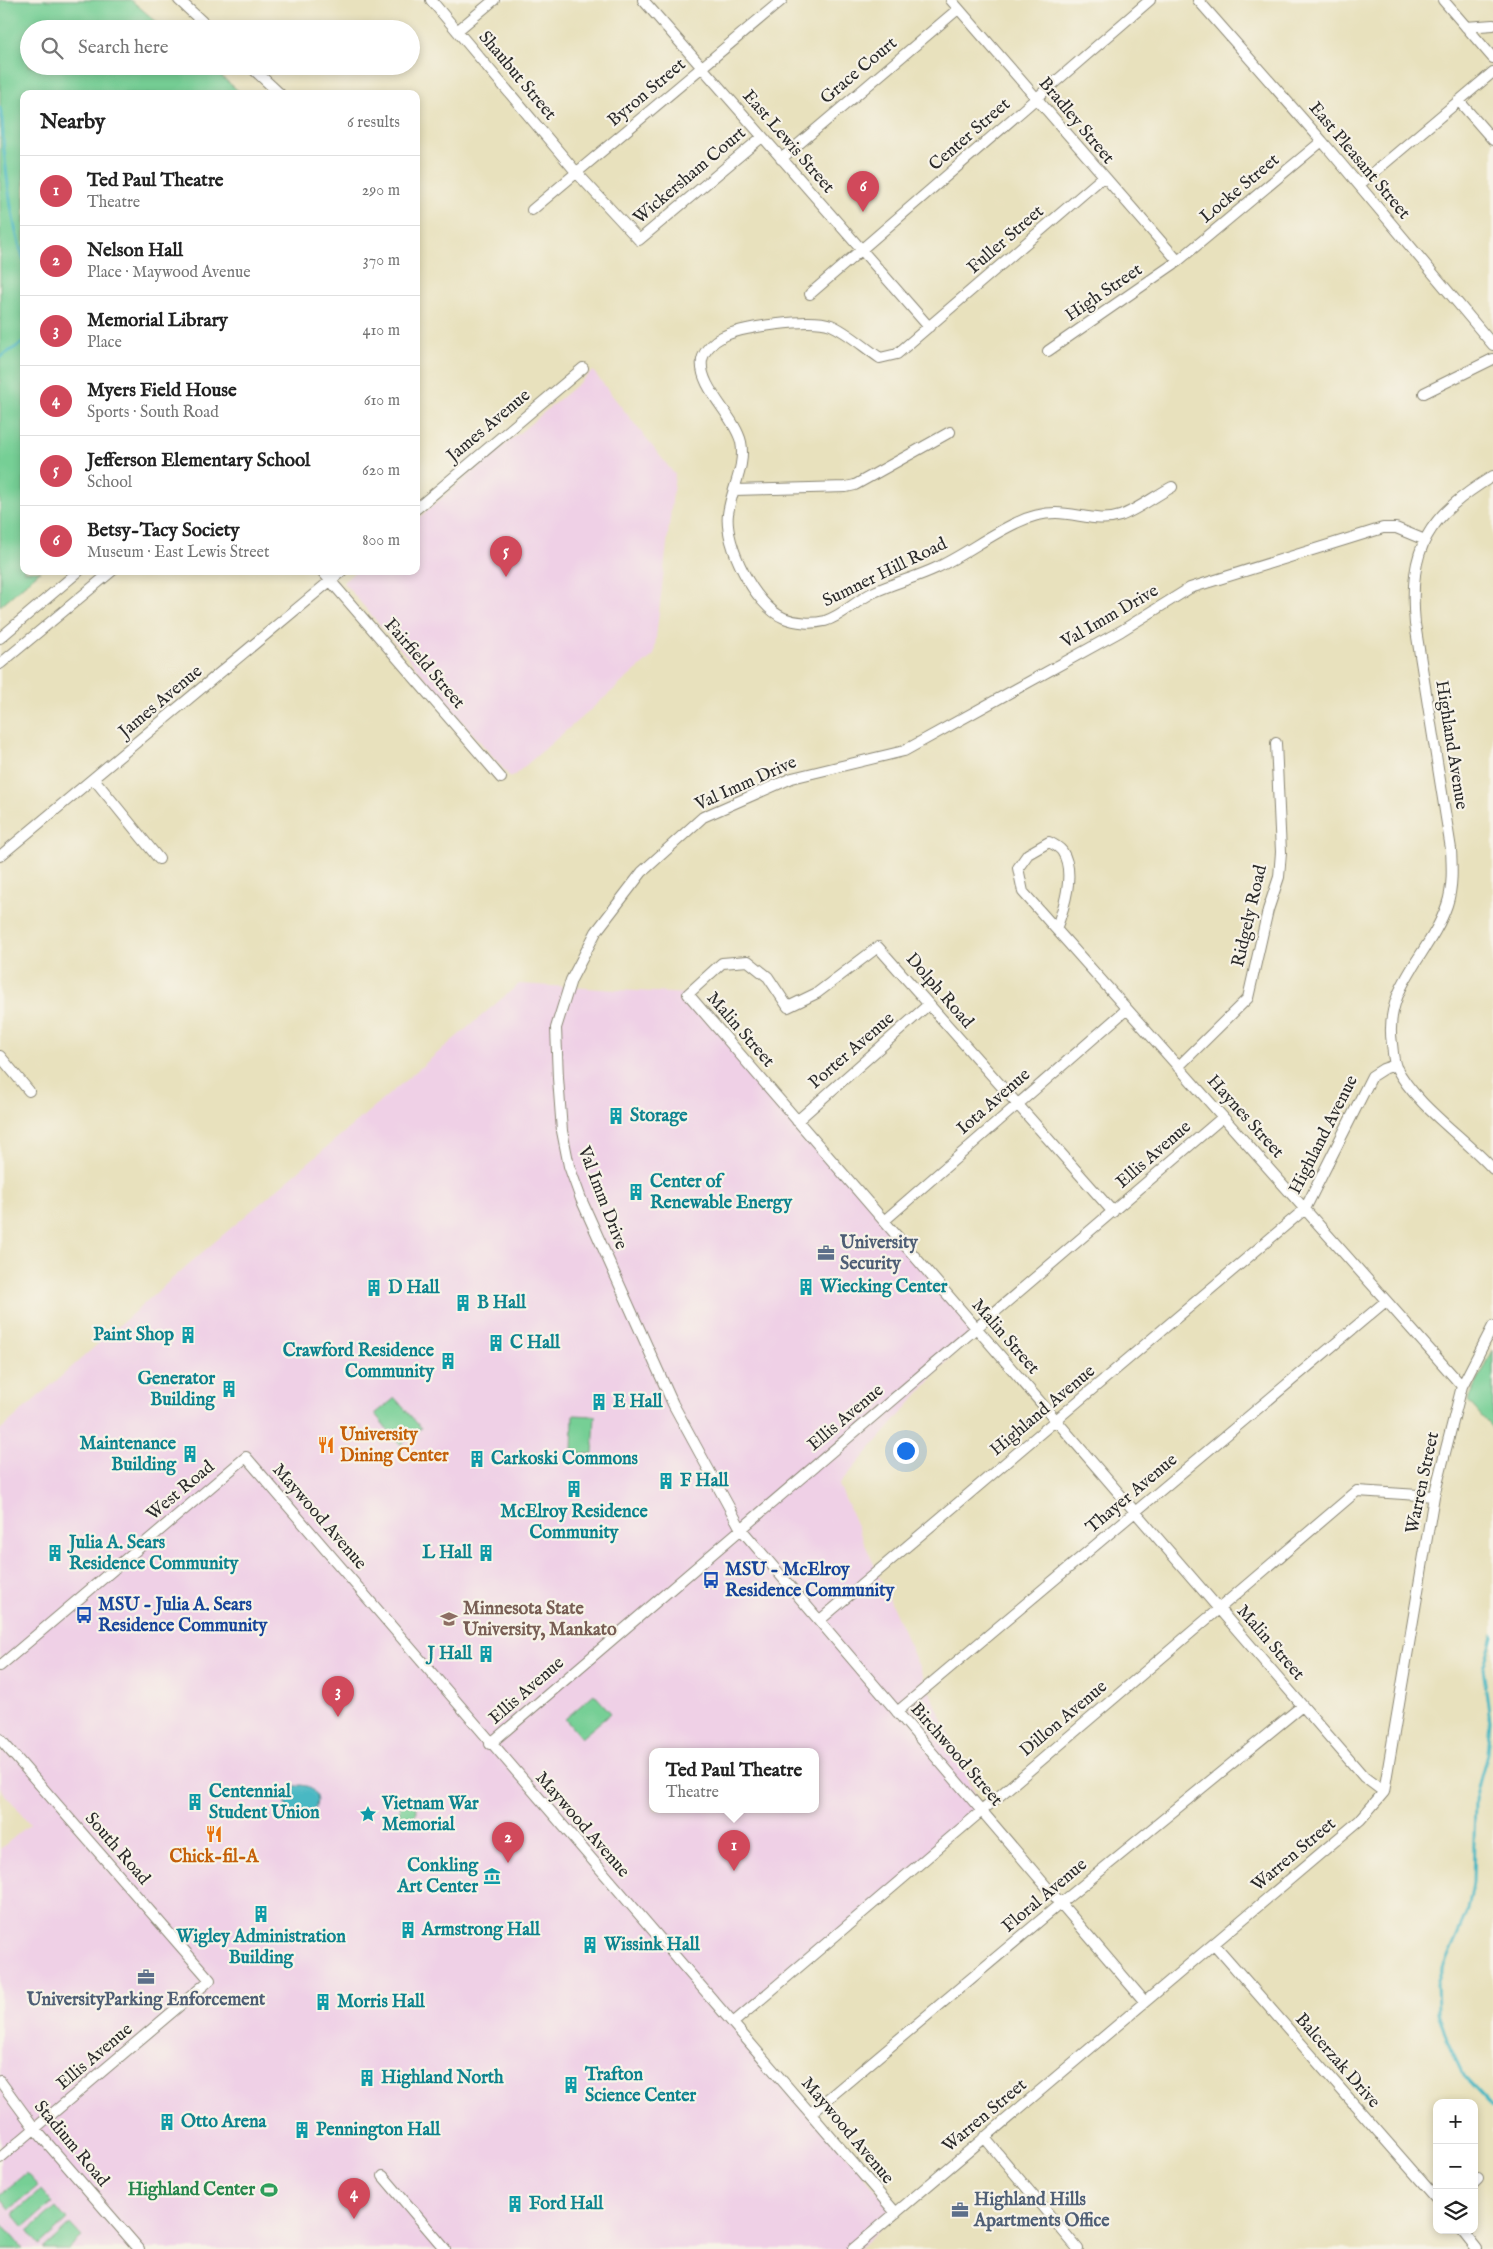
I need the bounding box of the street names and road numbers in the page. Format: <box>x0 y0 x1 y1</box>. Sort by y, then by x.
street label: Shaubut Street <box>473 27 561 125</box>
street label: Grace Court <box>816 32 902 110</box>
street label: Byron Street <box>603 54 691 132</box>
street label: Bradley Street <box>1033 73 1119 169</box>
street label: East Lewis Street <box>737 86 839 198</box>
street label: Center Street <box>925 93 1015 177</box>
street label: East Pleasant Street <box>1303 98 1415 224</box>
street label: Wickersham Court <box>629 122 751 230</box>
street label: Locke Street <box>1196 149 1284 229</box>
street label: Fuller Street <box>963 201 1049 279</box>
street label: High Street <box>1061 259 1147 327</box>
street label: James Avenue <box>441 384 535 469</box>
street label: Sumner Hill Road <box>819 533 951 613</box>
street label: Val Imm Drive <box>1056 580 1163 655</box>
street label: Fairfield Street <box>379 614 469 714</box>
street label: James Avenue <box>113 660 207 745</box>
street label: Highland Avenue <box>1429 679 1473 811</box>
street label: Val Imm Drive <box>691 751 800 817</box>
street label: Ridgely Road <box>1227 862 1273 969</box>
street label: Dolph Road <box>900 948 978 1034</box>
street label: Malin Street <box>701 987 779 1073</box>
street label: Porter Avenue <box>804 1007 900 1095</box>
street label: Iota Avenue <box>952 1064 1036 1140</box>
street label: Haynes Street <box>1201 1070 1289 1164</box>
street label: Highland Avenue <box>1284 1072 1364 1198</box>
street label: Ellis Avenue <box>1112 1116 1196 1194</box>
street label: Val Imm Drive <box>571 1142 632 1253</box>
street label: Malin Street <box>966 1294 1044 1380</box>
street label: Highland Avenue <box>986 1360 1100 1462</box>
street label: Ellis Avenue <box>803 1379 889 1457</box>
street label: Warren Street <box>1401 1430 1445 1536</box>
street label: Thayer Avenue <box>1081 1449 1183 1539</box>
street label: West Road <box>142 1456 220 1526</box>
street label: Maywood Avenue <box>267 1459 371 1575</box>
street label: Malin Street <box>1231 1600 1309 1686</box>
street label: Ellis Avenue <box>485 1652 569 1730</box>
street label: Dillon Avenue <box>1016 1676 1112 1762</box>
street label: Birchwood Street <box>905 1699 1007 1811</box>
street label: Maywood Avenue <box>530 1767 634 1883</box>
street label: South Road <box>79 1808 155 1890</box>
street label: Warren Street <box>1247 1813 1341 1897</box>
street label: Floral Avenue <box>998 1854 1092 1938</box>
street label: Balcerzak Drive <box>1289 2009 1385 2113</box>
street label: Ellis Avenue <box>52 2018 138 2096</box>
street label: Maywood Avenue <box>795 2073 899 2189</box>
street label: Warren Street <box>938 2074 1032 2158</box>
street label: Stadium Road <box>28 2096 114 2192</box>

